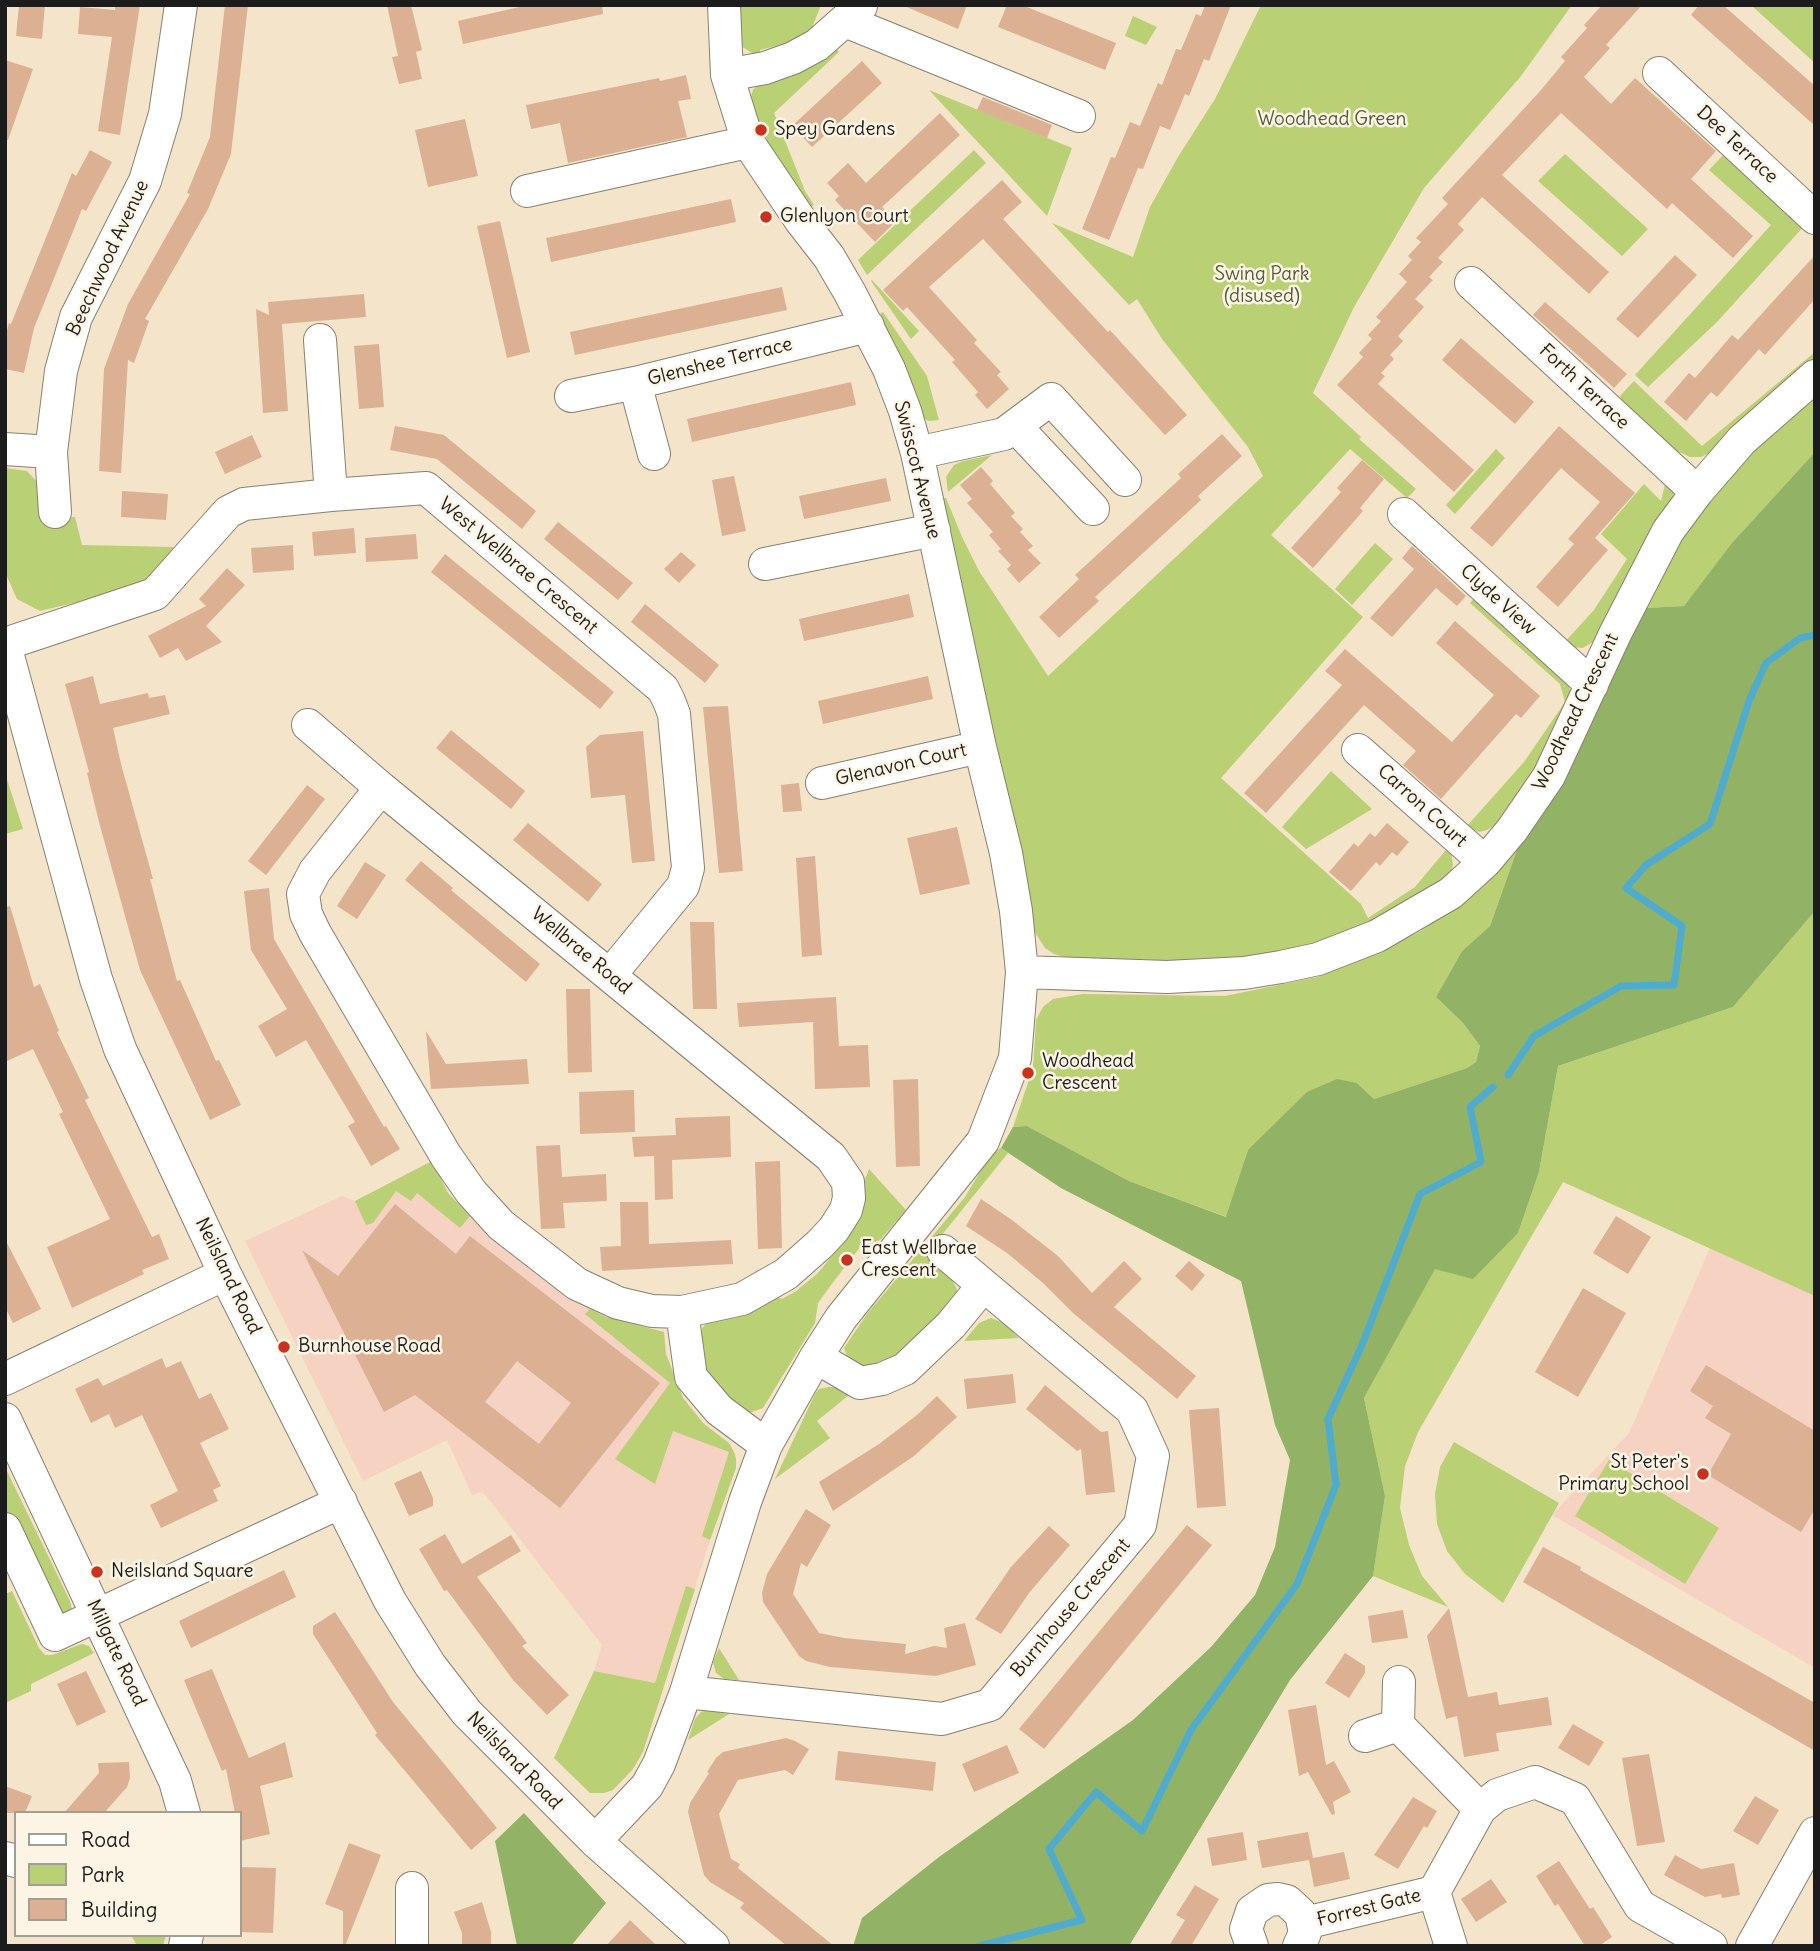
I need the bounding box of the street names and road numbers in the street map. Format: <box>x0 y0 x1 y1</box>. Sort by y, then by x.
street label: Dee Terrace <box>1692 102 1782 188</box>
street label: Beechwood Avenue <box>62 177 154 339</box>
street label: Glenshee Terrace <box>645 333 795 391</box>
street label: Forth Terrace <box>1534 340 1634 434</box>
street label: Swisscot Avenue <box>889 399 945 541</box>
street label: West Wellbrae Crescent <box>434 493 602 639</box>
street label: Clyde View <box>1455 560 1541 640</box>
street label: Woodhead Crescent <box>1528 630 1624 794</box>
street label: Glenavon Court <box>833 739 969 791</box>
street label: Carron Court <box>1372 760 1472 852</box>
street label: Wellbrae Road <box>526 903 636 999</box>
street label: Neilsland Road <box>190 1214 266 1338</box>
street label: Burnhouse Crescent <box>1006 1534 1136 1682</box>
street label: Millgate Road <box>81 1596 151 1710</box>
street label: Neilsland Road <box>462 1707 566 1815</box>
street label: Forrest Gate <box>1315 1884 1423 1932</box>

